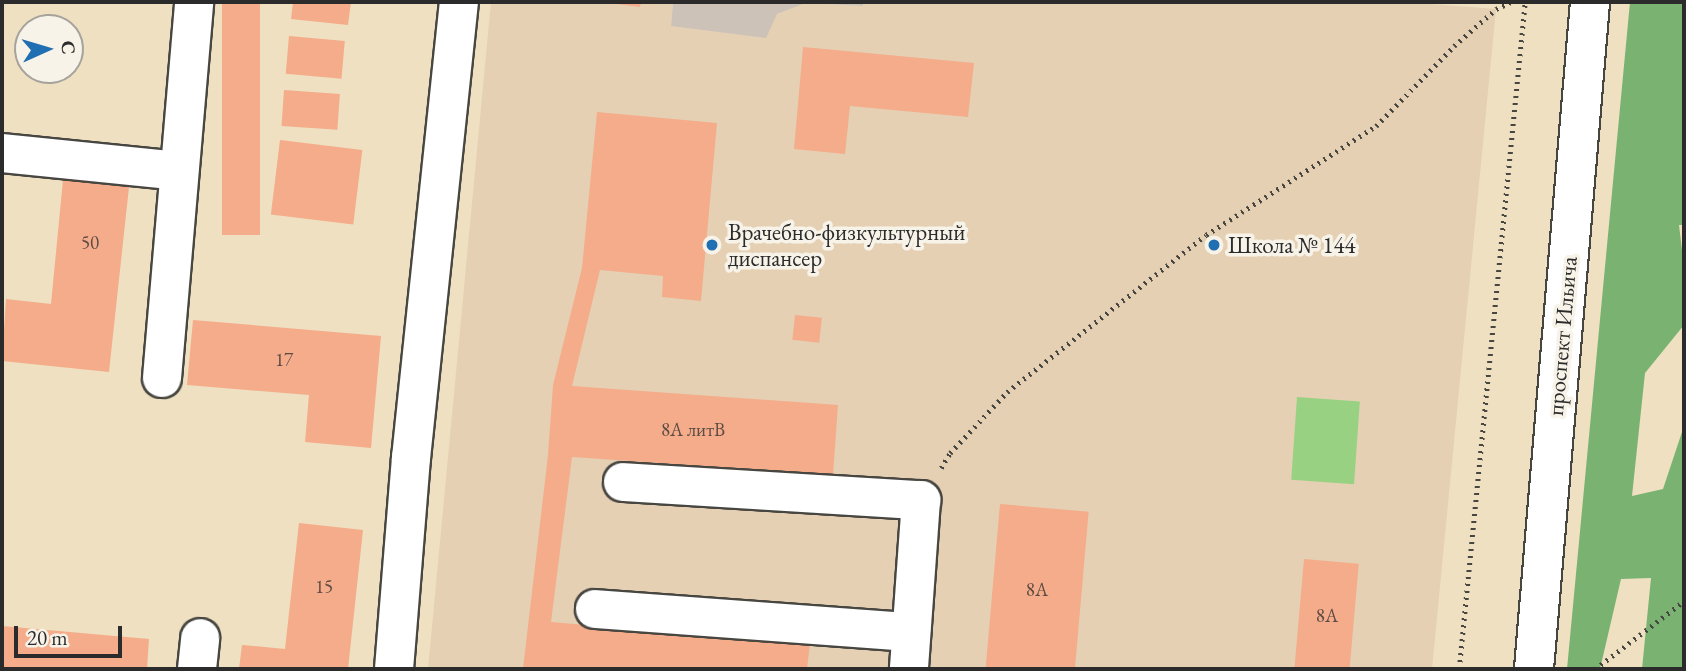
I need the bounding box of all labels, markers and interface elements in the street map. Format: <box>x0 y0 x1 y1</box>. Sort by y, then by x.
north arrow <box>14 14 84 84</box>
text: С <box>56 40 81 55</box>
place label: Врачебно-физкультурный диспансер <box>728 218 965 272</box>
place label: Школа № 144 <box>1228 231 1356 259</box>
house number: 50 <box>81 232 99 254</box>
marker: Врачебно-физкультурный диспансер <box>702 235 722 255</box>
marker: Школа № 144 <box>1206 237 1222 253</box>
street label: проспект Ильича <box>1541 255 1583 417</box>
house number: 17 <box>275 349 293 371</box>
house number: 8А литВ <box>661 419 725 441</box>
house number: 15 <box>315 576 333 598</box>
house number: 8А <box>1026 579 1048 601</box>
house number: 8А <box>1316 605 1338 627</box>
scale bar <box>18 612 126 656</box>
text: 20 m <box>27 624 68 651</box>

